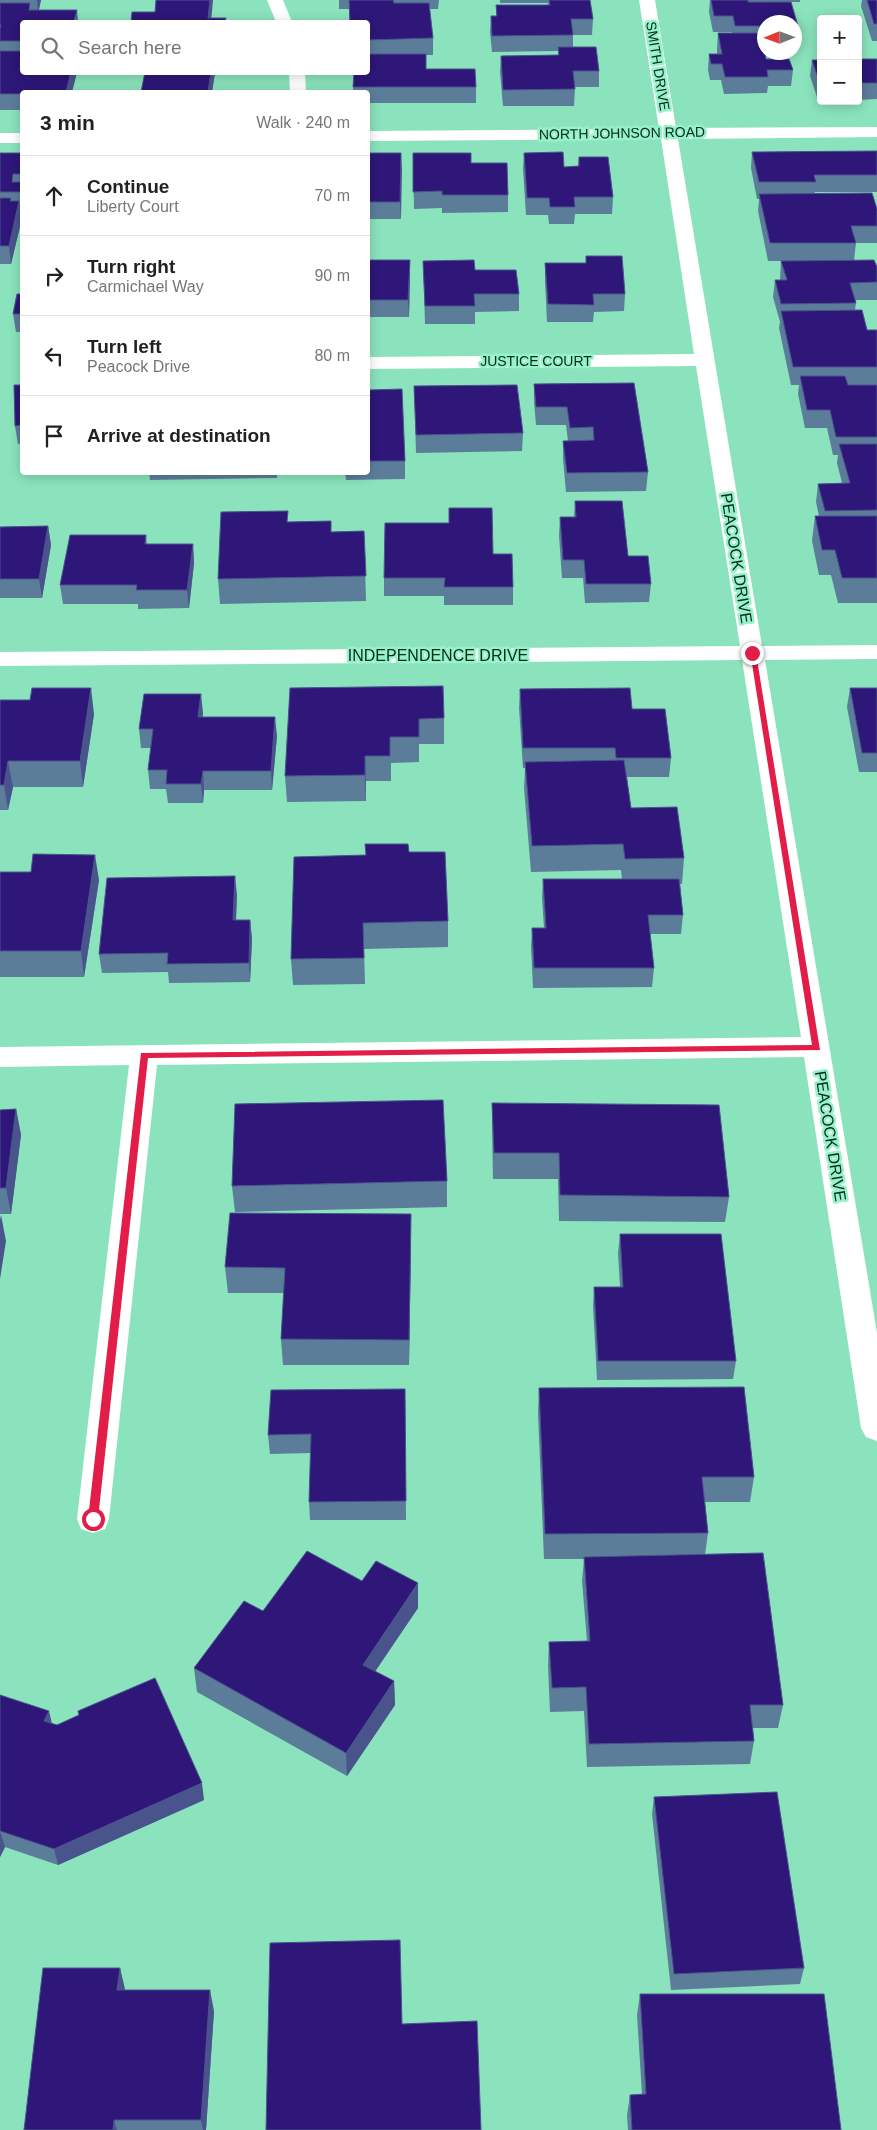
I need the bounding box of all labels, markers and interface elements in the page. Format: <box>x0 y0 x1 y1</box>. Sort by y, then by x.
north arrow <box>757 15 802 60</box>
map controls <box>817 15 862 105</box>
button: + <box>817 15 862 60</box>
search box <box>20 20 370 75</box>
street label: SMITH DRIVE <box>643 20 673 112</box>
icon: search <box>38 34 66 62</box>
text: Search here <box>78 37 182 58</box>
button: − <box>817 60 862 105</box>
text: 3 min <box>40 111 95 134</box>
text: Walk · 240 m <box>256 114 350 131</box>
street label: NORTH JOHNSON ROAD <box>539 124 705 142</box>
text: Continue <box>87 176 169 197</box>
icon: ahead <box>40 182 68 210</box>
text: 70 m <box>314 187 350 204</box>
text: Liberty Court <box>87 198 179 215</box>
text: Turn right <box>87 256 175 277</box>
icon: right <box>40 262 68 290</box>
text: 90 m <box>314 267 350 284</box>
text: Carmichael Way <box>87 278 204 295</box>
text: Turn left <box>87 336 162 357</box>
icon: left <box>40 342 68 370</box>
text: 80 m <box>314 347 350 364</box>
street label: JUSTICE COURT <box>480 353 592 369</box>
text: Peacock Drive <box>87 358 190 375</box>
icon: arrive <box>40 422 68 450</box>
text: Arrive at destination <box>87 425 271 446</box>
street label: PEACOCK DRIVE <box>718 492 755 624</box>
route end <box>741 642 764 665</box>
street label: INDEPENDENCE DRIVE <box>348 647 528 664</box>
street label: PEACOCK DRIVE <box>812 1070 849 1202</box>
route start <box>82 1508 105 1531</box>

